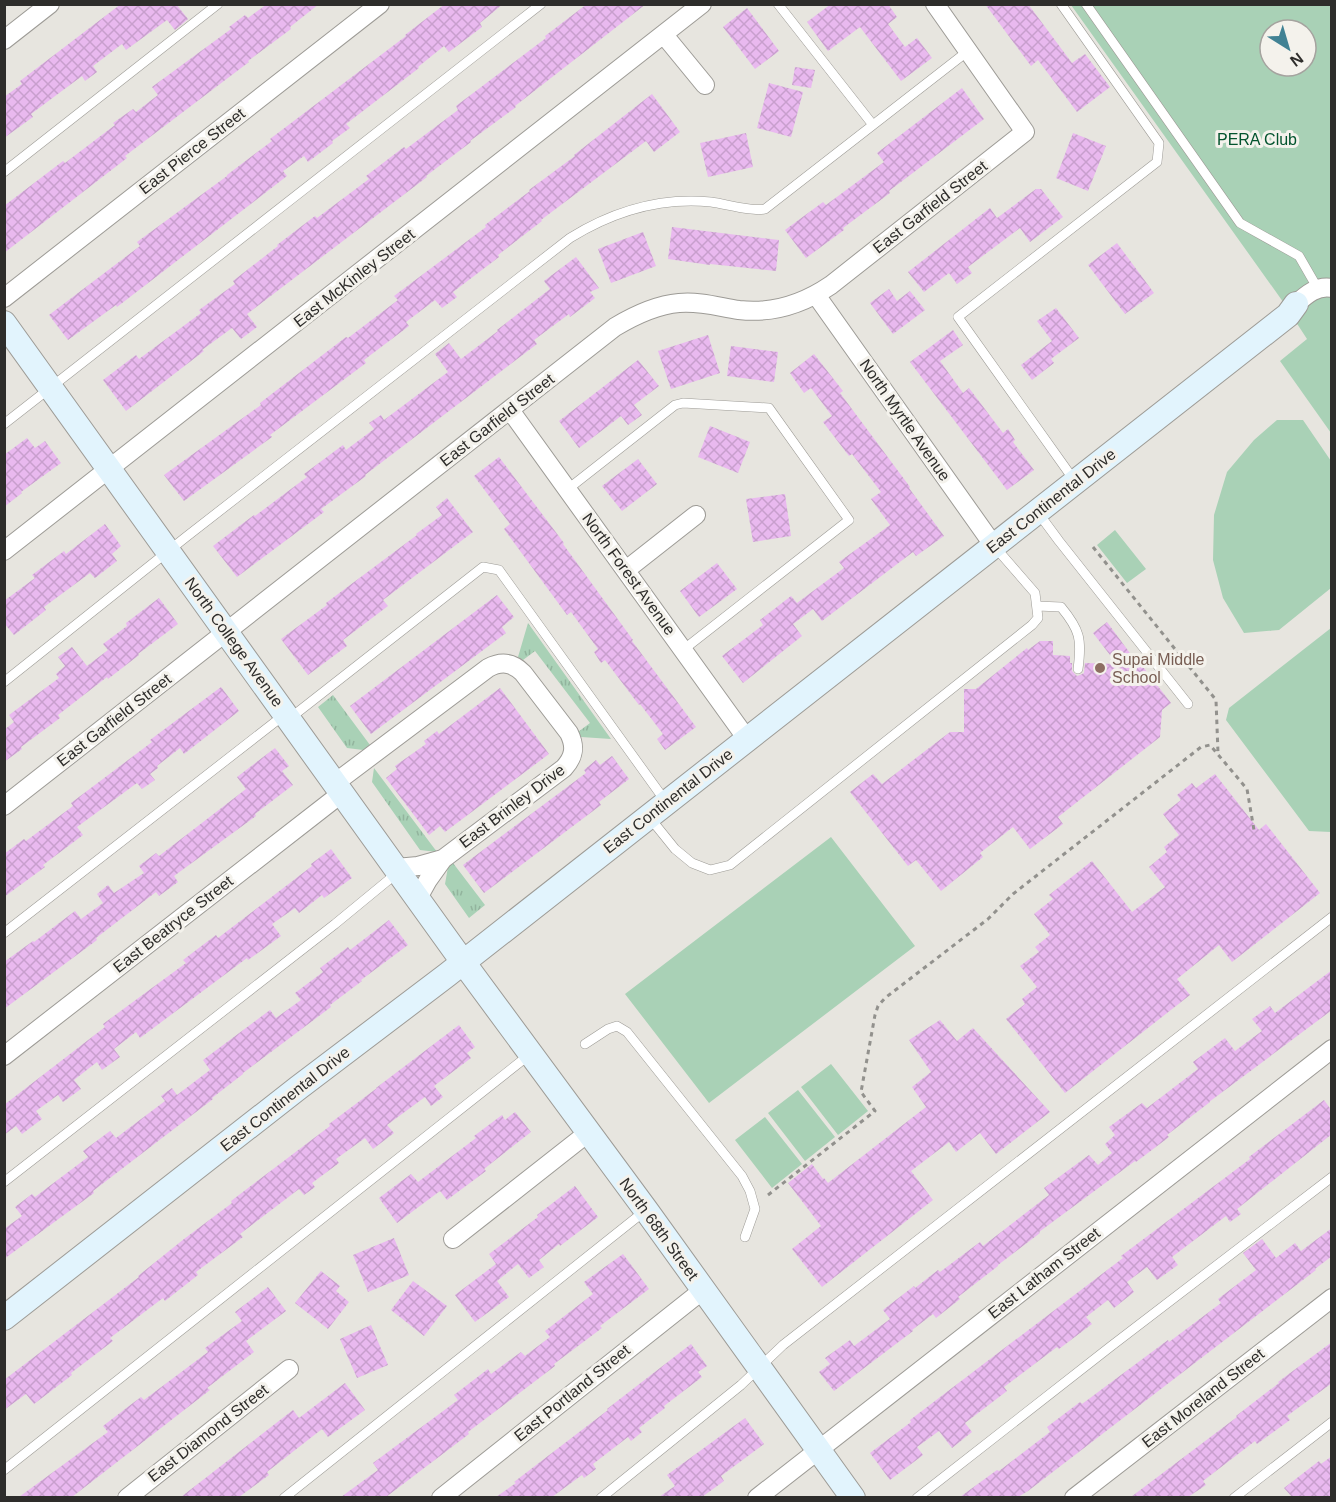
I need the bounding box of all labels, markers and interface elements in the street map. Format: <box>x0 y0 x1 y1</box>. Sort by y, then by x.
north arrow <box>1258 18 1318 78</box>
text: N <box>1287 49 1306 70</box>
street label: East Pierce Street <box>136 104 248 197</box>
park label: PERA Club <box>1217 131 1297 148</box>
street label: East Garfield Street <box>870 157 991 257</box>
street label: East McKinley Street <box>290 225 418 330</box>
street label: North Myrtle Avenue <box>857 356 954 484</box>
street label: East Garfield Street <box>437 370 558 470</box>
street label: East Continental Drive <box>983 445 1119 557</box>
street label: North Forest Avenue <box>579 510 679 638</box>
street label: North College Avenue <box>181 574 287 710</box>
place label: Supai Middle School <box>1112 651 1205 686</box>
marker: Supai Middle School <box>1093 661 1107 675</box>
street label: East Garfield Street <box>54 670 175 770</box>
street label: East Continental Drive <box>600 745 736 857</box>
street label: East Brinley Drive <box>456 761 568 851</box>
street label: East Beatryce Street <box>110 872 236 976</box>
street label: East Continental Drive <box>217 1043 353 1155</box>
street label: North 68th Street <box>616 1175 702 1284</box>
street label: East Latham Street <box>985 1224 1104 1322</box>
street label: East Portland Street <box>511 1341 633 1445</box>
street label: East Moreland Street <box>1139 1345 1268 1451</box>
street label: East Diamond Street <box>145 1381 272 1485</box>

